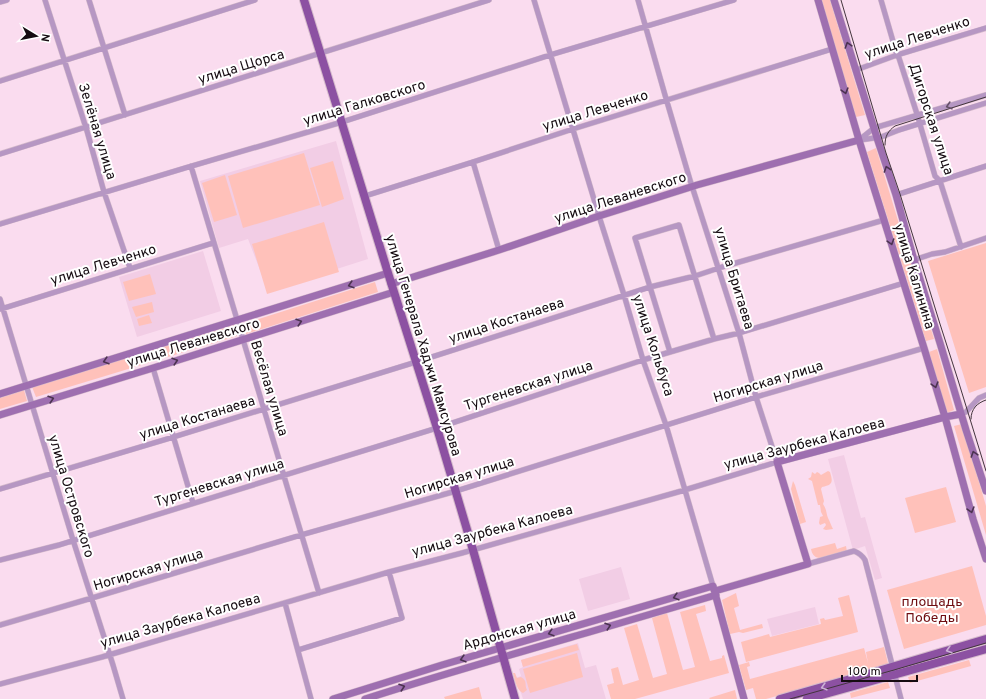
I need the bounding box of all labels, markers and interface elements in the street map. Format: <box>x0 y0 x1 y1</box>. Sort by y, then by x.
street label: улица Левченко <box>863 13 972 63</box>
north arrow <box>16 16 56 56</box>
text: N <box>37 32 52 43</box>
one-way arrow <box>844 42 853 49</box>
street label: улица Щорса <box>196 46 287 89</box>
street label: Дигорская улица <box>905 62 957 177</box>
street label: улица Галковского <box>301 77 428 130</box>
street label: Зелёная улица <box>74 81 119 182</box>
street label: улица Левченко <box>540 87 651 136</box>
one-way arrow <box>840 87 849 94</box>
one-way arrow <box>945 102 952 110</box>
one-way arrow <box>883 166 892 173</box>
street label: улица Леваневского <box>552 169 689 228</box>
street label: улица Калинина <box>889 222 938 331</box>
street label: улица Бритаева <box>710 225 757 332</box>
street label: улица Генерала Хаджи Мамсурова <box>381 233 464 458</box>
one-way arrow <box>886 239 895 246</box>
street label: улица Левченко <box>48 241 159 290</box>
one-way arrow <box>347 280 354 289</box>
street label: улица Кольбуса <box>628 292 677 398</box>
street label: улица Костанаева <box>447 295 566 348</box>
street label: улица Леваневского <box>125 315 262 372</box>
one-way arrow <box>295 318 302 327</box>
street label: Весёлая улица <box>246 339 291 438</box>
one-way arrow <box>103 356 110 365</box>
one-way arrow <box>171 357 178 366</box>
street label: Тургеневская улица <box>462 358 595 415</box>
street label: Ногирская улица <box>711 358 825 407</box>
one-way arrow <box>930 382 939 389</box>
street label: улица Костанаева <box>138 393 257 444</box>
one-way arrow <box>47 395 54 404</box>
street label: улица Заурбека Калоева <box>722 415 887 474</box>
street label: улица Островского <box>44 433 97 560</box>
one-way arrow <box>970 451 979 458</box>
street label: Ногирская улица <box>402 454 516 503</box>
street label: Тургеневская улица <box>153 456 286 511</box>
street label: улица Заурбека Калоева <box>410 502 575 561</box>
one-way arrow <box>966 506 975 513</box>
street label: Ногирская улица <box>91 546 205 595</box>
street label: улица Заурбека Калоева <box>98 590 262 652</box>
one-way arrow <box>673 592 680 601</box>
park label: площадь Победы <box>902 594 962 627</box>
street label: Ардонская улица <box>461 606 578 655</box>
one-way arrow <box>604 622 611 631</box>
one-way arrow <box>548 628 555 637</box>
one-way arrow <box>945 645 952 654</box>
one-way arrow <box>460 654 467 663</box>
scale bar <box>842 657 917 683</box>
text: 100 m <box>848 664 881 680</box>
one-way arrow <box>821 682 828 691</box>
one-way arrow <box>398 683 405 692</box>

